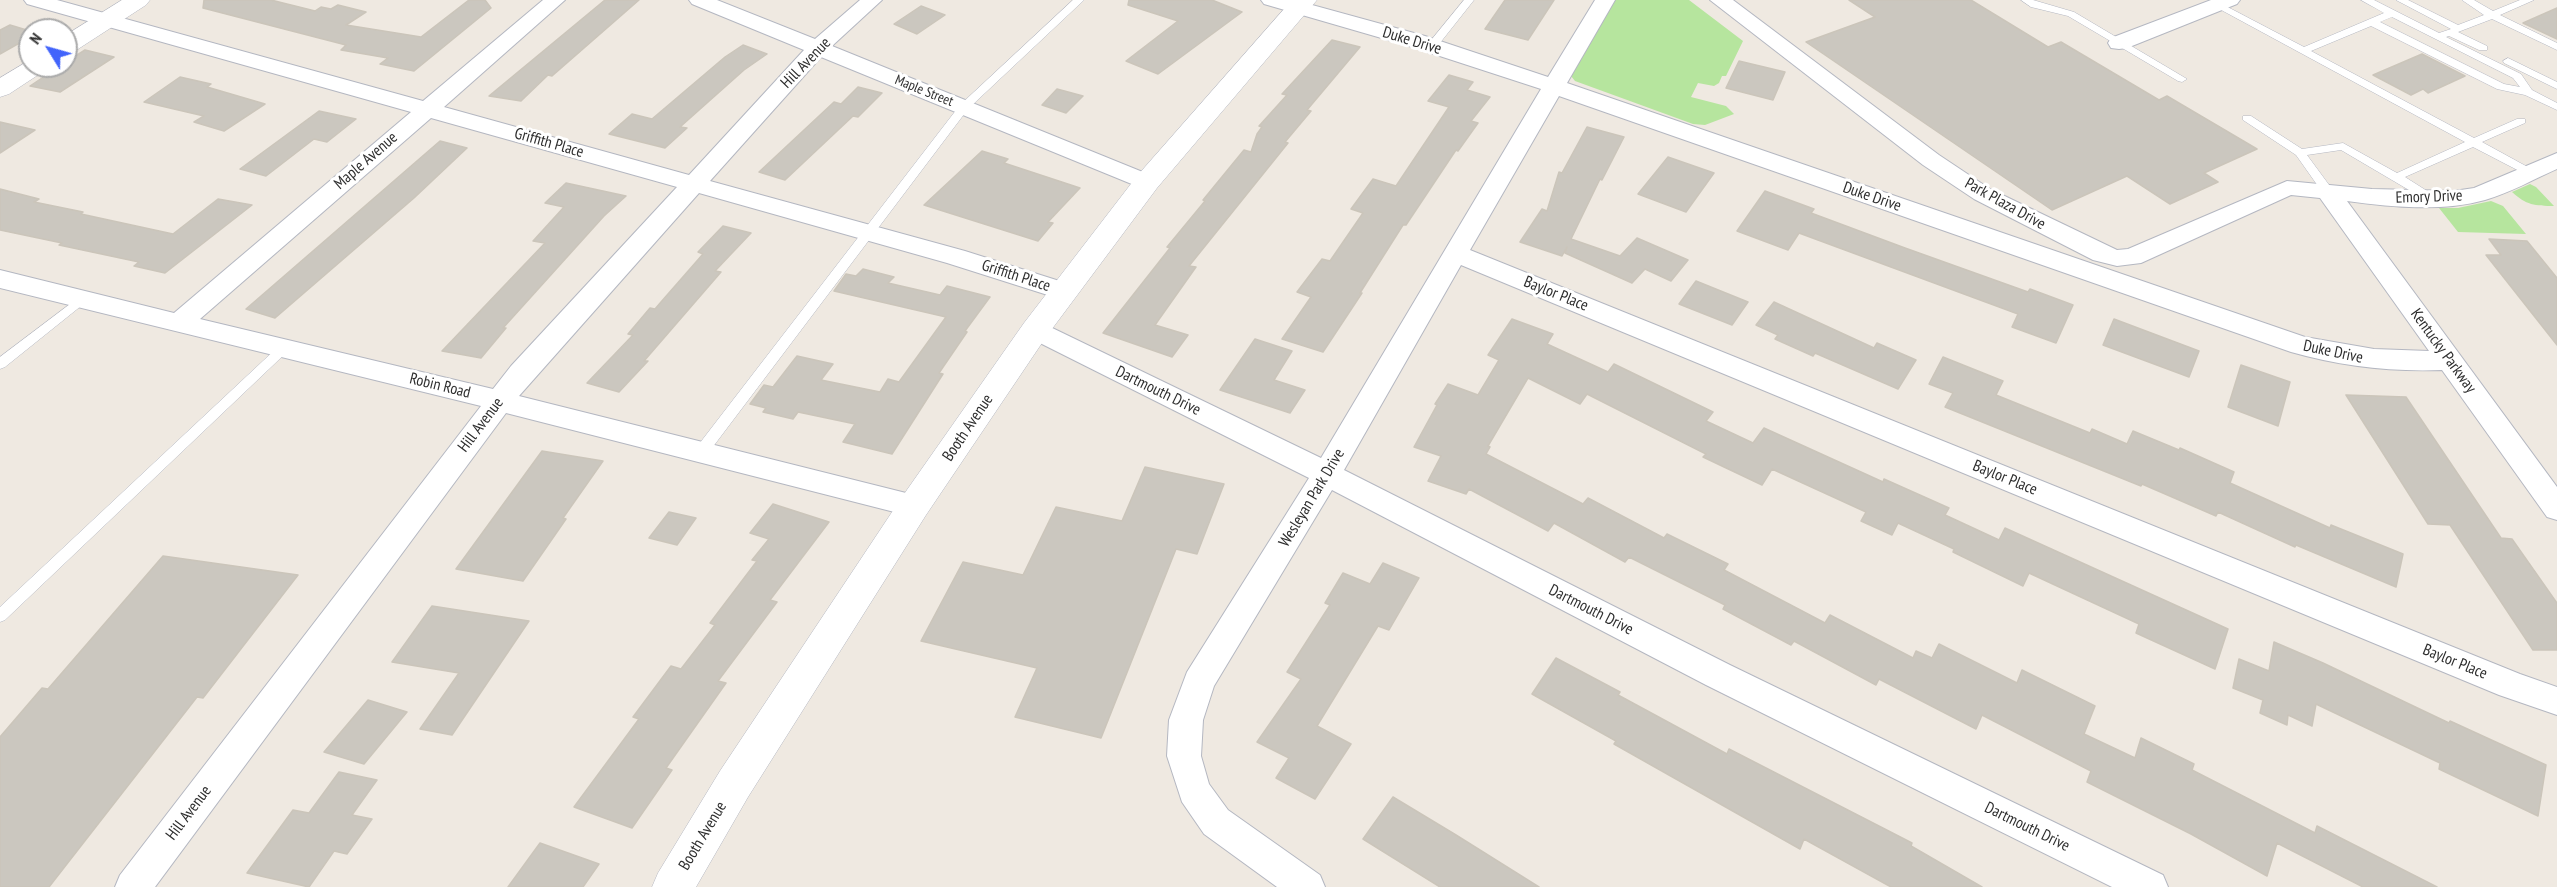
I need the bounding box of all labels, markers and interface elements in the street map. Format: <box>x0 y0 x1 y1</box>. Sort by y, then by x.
north arrow <box>18 18 78 78</box>
street label: Duke Drive <box>1380 23 1444 59</box>
text: N <box>25 29 46 48</box>
street label: Hill Avenue <box>777 34 835 92</box>
street label: Maple Street <box>892 72 956 110</box>
street label: Griffith Place <box>512 124 586 162</box>
street label: Maple Avenue <box>330 128 402 194</box>
street label: Park Plaza Drive <box>1961 174 2049 234</box>
street label: Duke Drive <box>1840 178 1904 216</box>
street label: Emory Drive <box>2395 186 2463 208</box>
street label: Griffith Place <box>979 256 1053 296</box>
street label: Baylor Place <box>1521 272 1591 316</box>
street label: Kentucky Parkway <box>2406 305 2480 397</box>
street label: Duke Drive <box>2301 336 2365 368</box>
street label: Dartmouth Drive <box>1112 362 1204 420</box>
street label: Robin Road <box>408 369 472 403</box>
street label: Booth Avenue <box>939 391 997 465</box>
street label: Hill Avenue <box>454 394 508 456</box>
street label: Wesleyan Park Drive <box>1275 445 1349 551</box>
street label: Baylor Place <box>1970 456 2040 500</box>
street label: Dartmouth Drive <box>1546 581 1636 639</box>
street label: Baylor Place <box>2420 640 2490 684</box>
street label: Hill Avenue <box>162 782 216 844</box>
street label: Booth Avenue <box>675 798 731 874</box>
street label: Dartmouth Drive <box>1981 798 2073 856</box>

